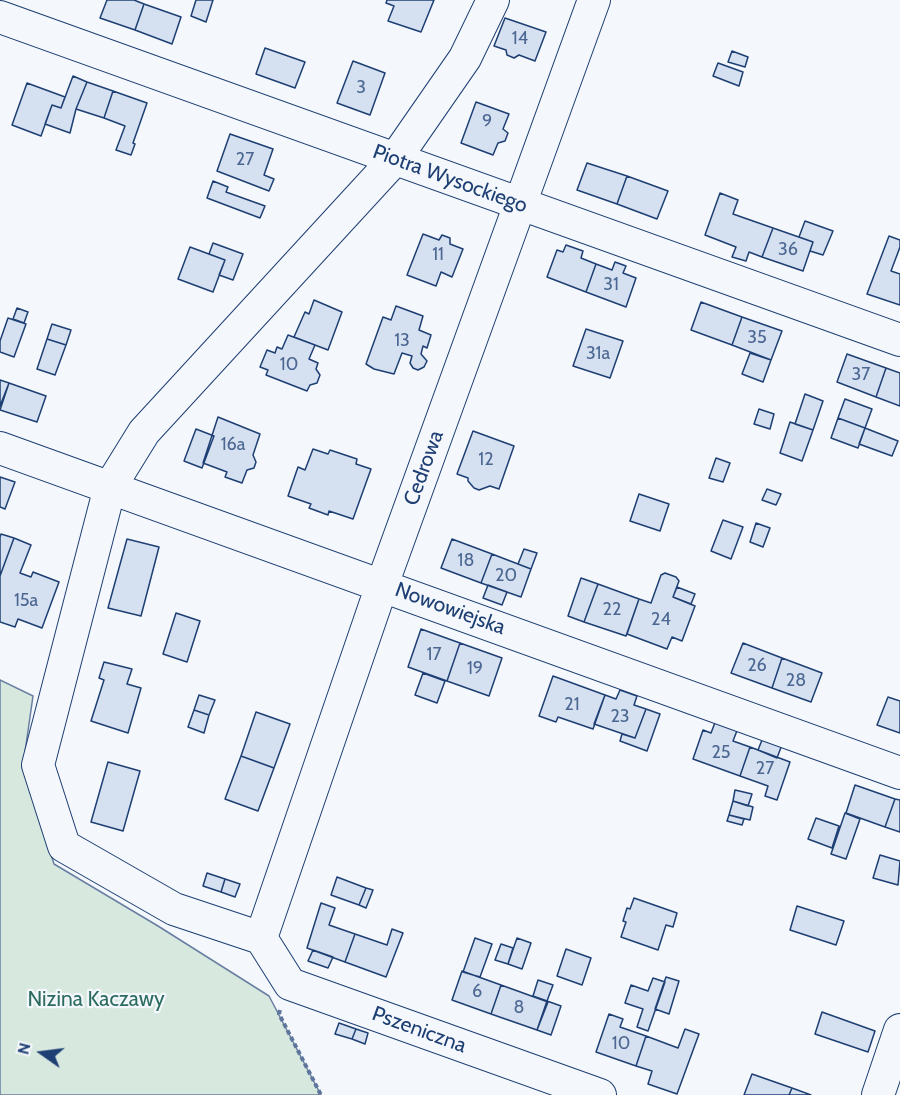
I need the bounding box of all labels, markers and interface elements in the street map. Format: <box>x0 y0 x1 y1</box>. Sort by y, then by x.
house number: 14 <box>512 28 528 50</box>
house number: 3 <box>356 77 366 99</box>
house number: 9 <box>482 111 492 133</box>
street label: Piotra Wysockiego <box>369 139 531 219</box>
house number: 27 <box>236 149 254 171</box>
house number: 36 <box>778 239 798 261</box>
house number: 11 <box>432 244 444 266</box>
house number: 31 <box>603 274 619 296</box>
house number: 35 <box>747 327 767 349</box>
house number: 13 <box>394 330 410 352</box>
house number: 31a <box>586 343 610 365</box>
house number: 10 <box>280 354 298 376</box>
house number: 37 <box>852 364 870 386</box>
street label: Cedrowa <box>399 427 449 509</box>
house number: 16a <box>221 434 245 456</box>
house number: 12 <box>478 449 494 471</box>
house number: 18 <box>458 550 474 572</box>
house number: 20 <box>495 565 517 587</box>
street label: Nowowiejska <box>391 577 509 641</box>
house number: 15a <box>14 590 38 612</box>
house number: 22 <box>603 599 621 621</box>
house number: 24 <box>651 609 671 631</box>
house number: 17 <box>427 644 441 666</box>
house number: 26 <box>747 655 767 677</box>
house number: 19 <box>467 658 483 680</box>
house number: 28 <box>786 670 806 692</box>
house number: 21 <box>564 694 580 716</box>
house number: 23 <box>610 706 630 728</box>
house number: 25 <box>711 742 731 764</box>
house number: 27 <box>756 758 774 780</box>
house number: 6 <box>472 981 482 1003</box>
park label: Nizina Kaczawy <box>28 987 164 1013</box>
house number: 8 <box>514 997 524 1019</box>
street label: Pszeniczna <box>368 1001 470 1059</box>
north arrow <box>12 1023 72 1083</box>
house number: 10 <box>612 1033 630 1055</box>
text: N <box>13 1041 35 1056</box>

